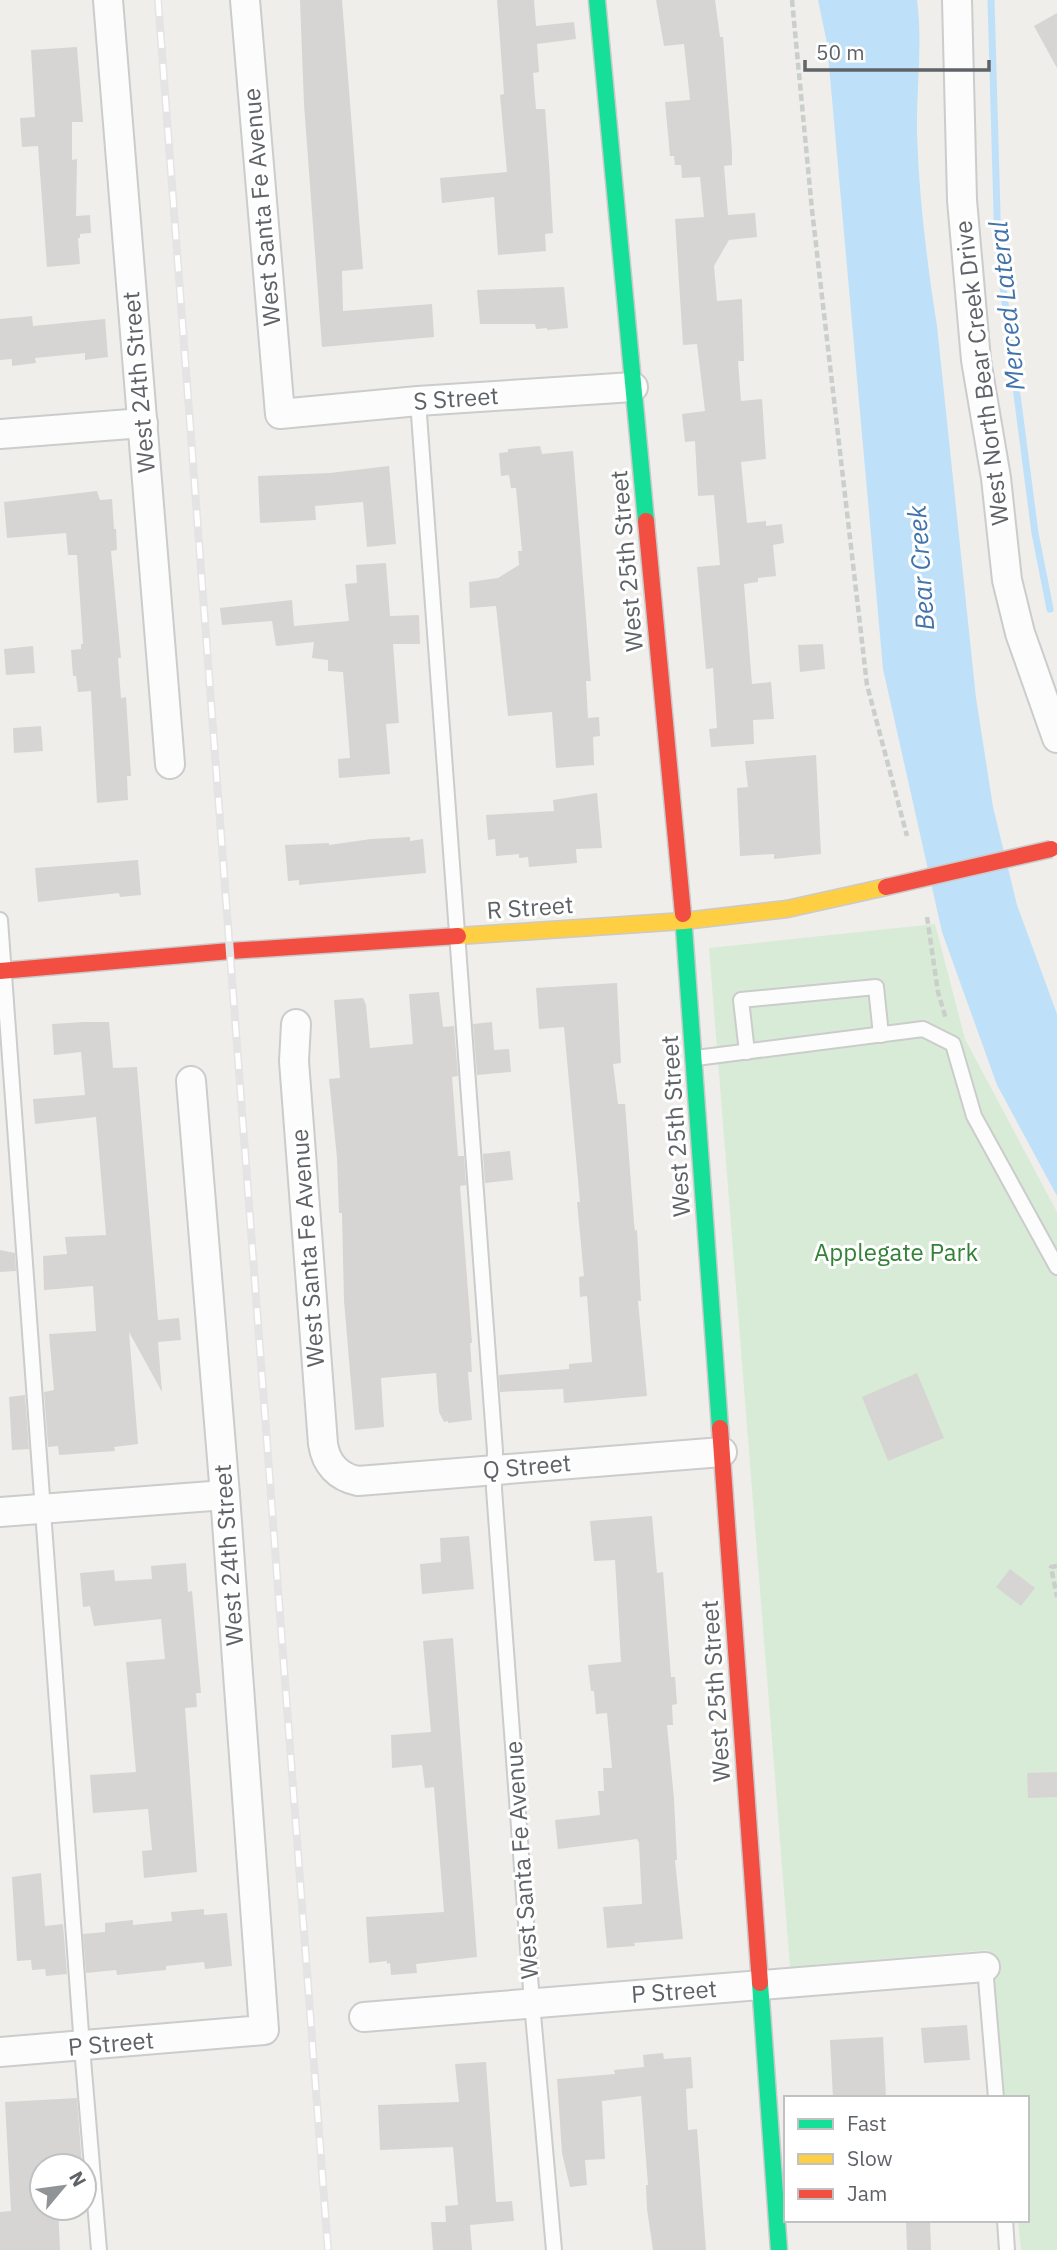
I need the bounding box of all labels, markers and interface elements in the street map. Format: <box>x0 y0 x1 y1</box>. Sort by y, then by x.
scale bar <box>805 28 989 72</box>
text: 50 m <box>816 38 865 66</box>
street label: West Santa Fe Avenue <box>235 87 287 327</box>
street label: West North Bear Creek Drive <box>946 219 1016 527</box>
water label: Merced Lateral <box>980 220 1032 392</box>
street label: West 24th Street <box>114 290 162 474</box>
street label: S Street <box>412 379 500 417</box>
street label: West 25th Street <box>602 469 650 653</box>
water label: Bear Creek <box>899 504 941 632</box>
street label: R Street <box>485 888 574 926</box>
street label: West 25th Street <box>653 1034 697 1218</box>
street label: West Santa Fe Avenue <box>283 1128 331 1368</box>
park label: Applegate Park <box>814 1236 978 1268</box>
street label: Q Street <box>481 1446 572 1486</box>
street label: West 24th Street <box>206 1463 250 1647</box>
street label: West 25th Street <box>693 1599 737 1783</box>
street label: West Santa Fe Avenue <box>497 1740 545 1980</box>
street label: P Street <box>630 1972 718 2010</box>
street label: P Street <box>67 2023 155 2063</box>
legend <box>784 2096 1029 2222</box>
text: Fast <box>847 2109 887 2137</box>
text: Slow <box>847 2144 893 2172</box>
north arrow <box>28 2152 98 2222</box>
text: N <box>64 2167 92 2191</box>
text: Jam <box>847 2179 887 2207</box>

